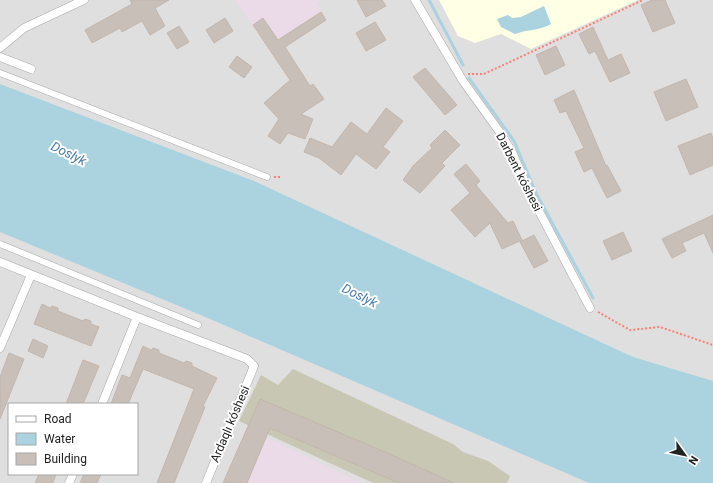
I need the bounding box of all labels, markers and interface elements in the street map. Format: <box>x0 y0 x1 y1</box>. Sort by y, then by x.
street label: Darbent kóshesi <box>493 130 545 214</box>
water label: Doslyk <box>49 139 89 169</box>
water label: Doslyk <box>340 281 380 311</box>
street label: Ardaqlı kóshesi <box>208 383 252 464</box>
legend <box>8 403 138 475</box>
text: Road <box>44 412 72 426</box>
text: Water <box>44 432 75 446</box>
north arrow <box>665 435 705 475</box>
text: Building <box>44 452 87 466</box>
text: N <box>685 453 701 467</box>

